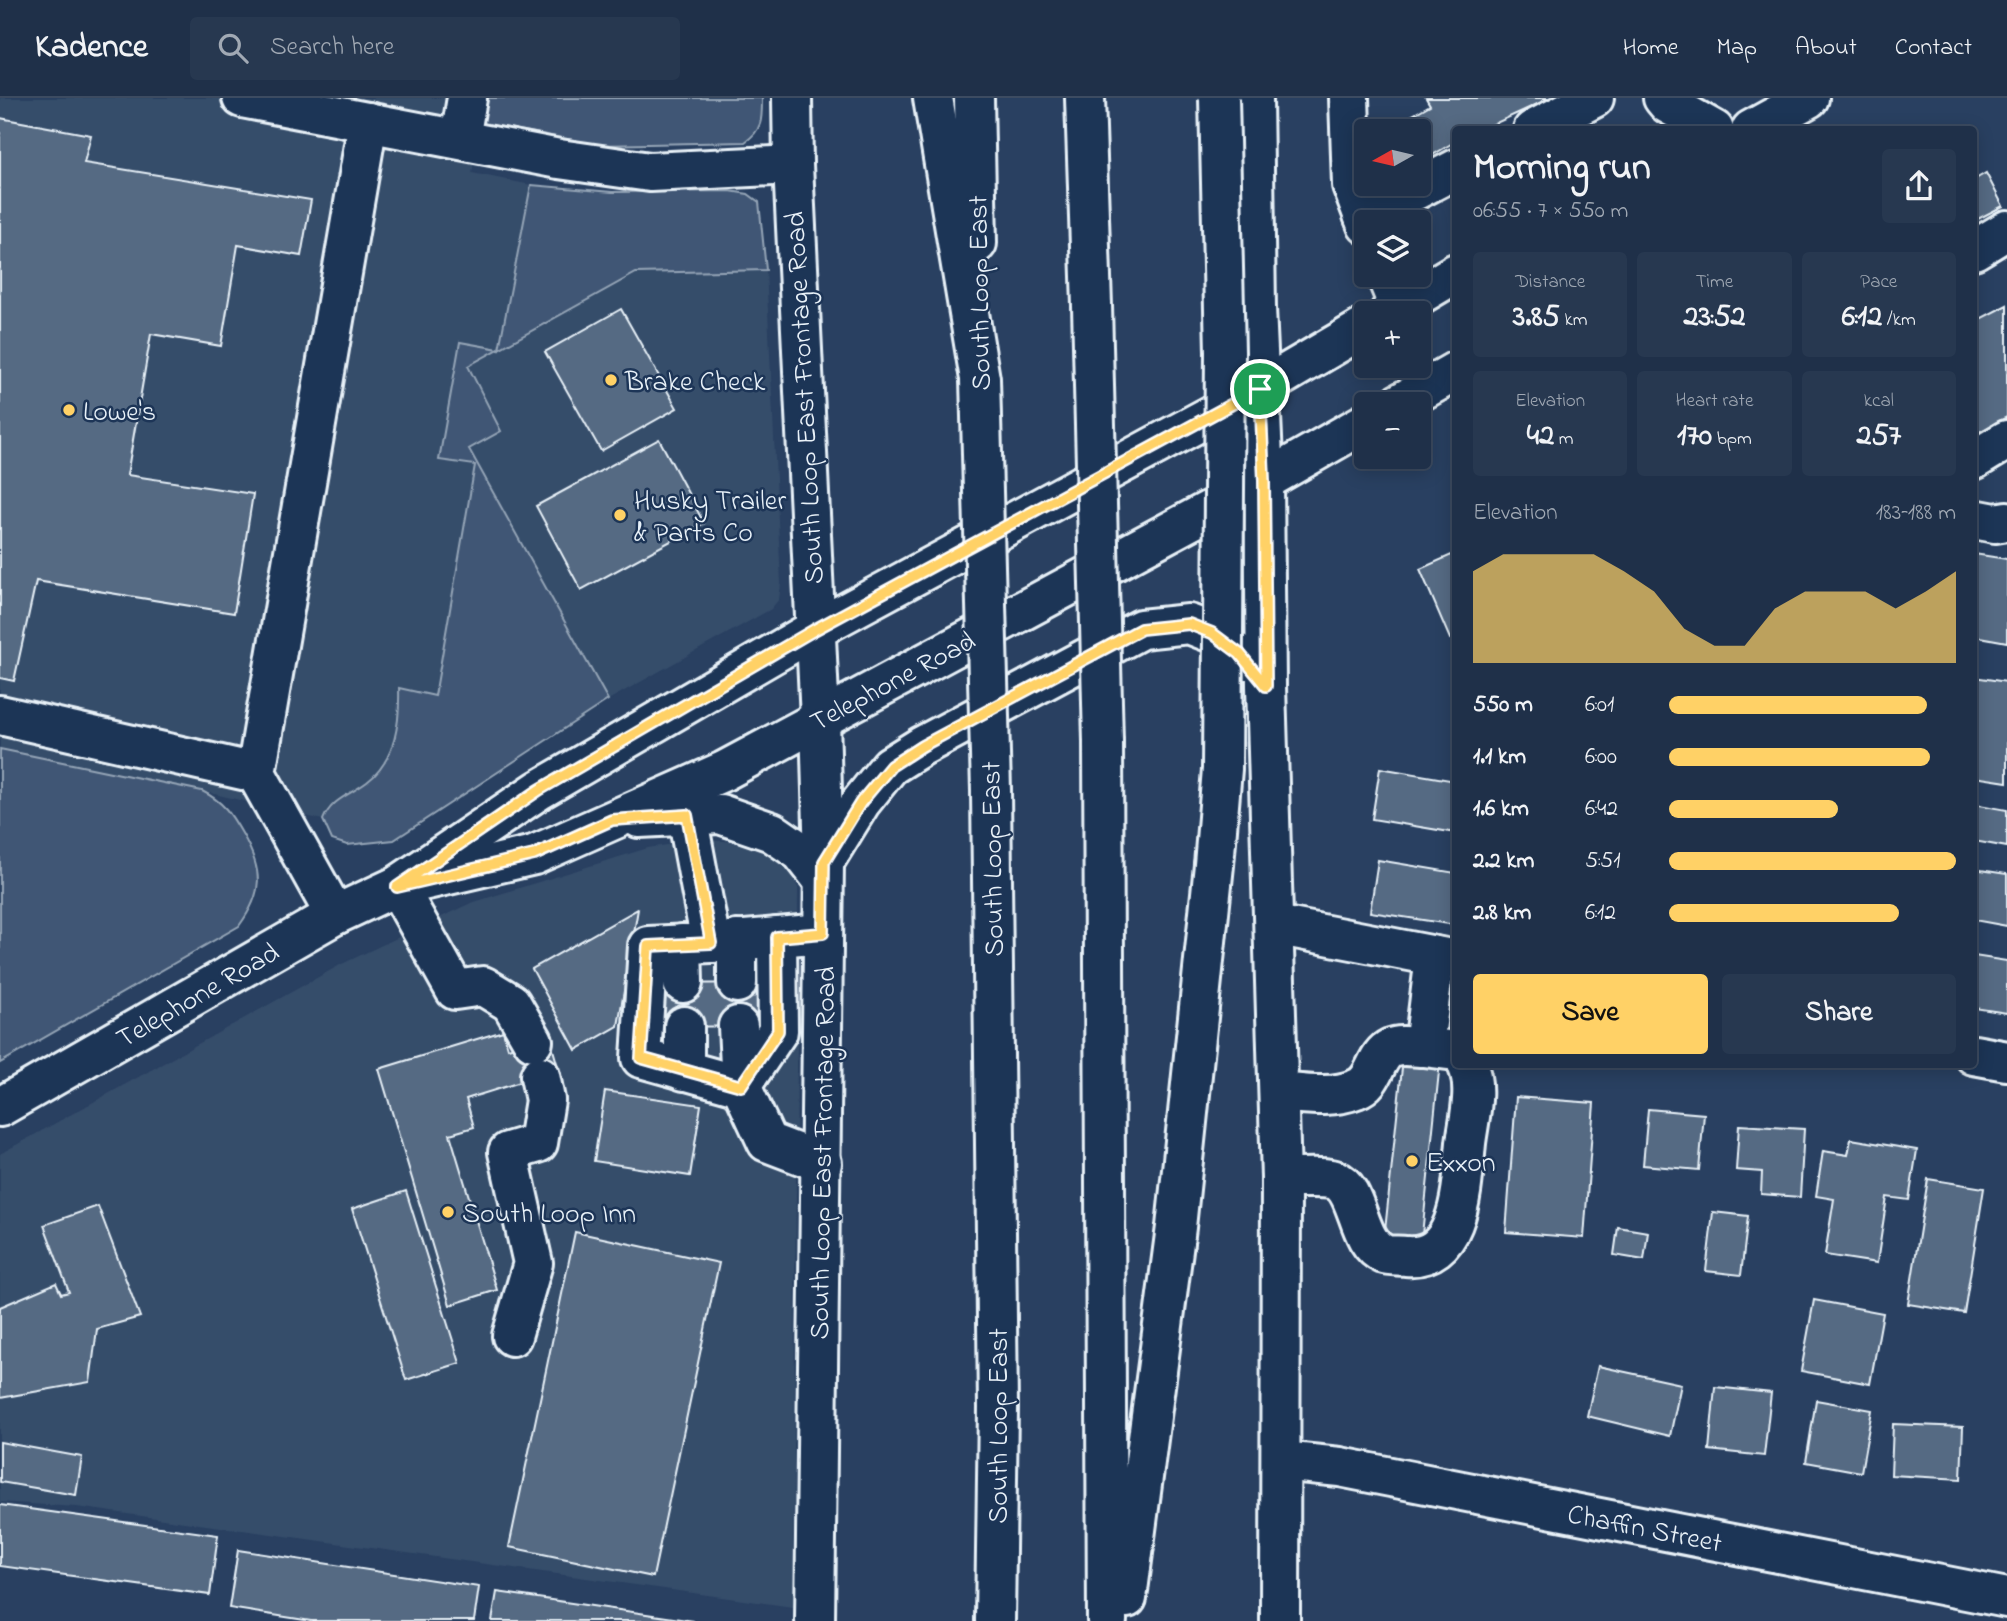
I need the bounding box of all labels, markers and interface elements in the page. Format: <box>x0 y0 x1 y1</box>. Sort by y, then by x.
search box <box>190 17 680 80</box>
text: Kadence <box>35 24 148 72</box>
icon: search <box>214 29 252 67</box>
text: Search here <box>270 29 394 67</box>
text: Home <box>1623 31 1679 66</box>
text: Map <box>1717 31 1757 66</box>
text: About <box>1795 31 1857 66</box>
text: Contact <box>1895 31 1972 66</box>
north arrow <box>1354 119 1432 196</box>
map controls <box>1354 119 1431 469</box>
text: Morning run <box>1473 141 1651 197</box>
button: share <box>1882 149 1956 223</box>
street label: South Loop East <box>959 195 1004 391</box>
text: 06:55 · 7 × 550 m <box>1473 195 1628 228</box>
street label: South Loop East Frontage Road <box>776 210 837 585</box>
button: layers <box>1354 210 1431 287</box>
text: Distance <box>1515 269 1585 296</box>
text: Time <box>1696 269 1733 296</box>
text: Pace <box>1860 269 1897 296</box>
text: 3.85 <box>1513 296 1560 340</box>
text: 23:52 <box>1684 296 1745 340</box>
text: 6:12 <box>1842 296 1882 340</box>
button: + <box>1354 301 1431 378</box>
text: km <box>1560 307 1588 334</box>
text: /km <box>1882 307 1916 334</box>
pin <box>1230 359 1290 419</box>
place label: Brake Check <box>624 363 766 404</box>
icon: arrive <box>1241 370 1279 408</box>
marker: Brake Check <box>603 372 619 388</box>
text: Elevation <box>1515 388 1585 415</box>
text: Heart rate <box>1676 388 1753 415</box>
text: kcal <box>1864 388 1894 415</box>
button: − <box>1354 392 1431 469</box>
place label: Lowe's <box>83 393 156 434</box>
marker: Lowe's <box>61 402 77 418</box>
text: 42 <box>1527 415 1554 459</box>
text: 170 <box>1677 415 1712 459</box>
text: 257 <box>1857 415 1901 459</box>
text: m <box>1554 426 1574 453</box>
text: bpm <box>1712 426 1752 453</box>
place label: Husky Trailer & Parts Co <box>634 482 786 555</box>
text: Elevation <box>1473 497 1558 530</box>
text: 183–188 m <box>1876 497 1956 530</box>
marker: Husky Trailer & Parts Co <box>612 507 628 523</box>
street label: Telephone Road <box>804 622 984 744</box>
text: 550 m <box>1473 689 1533 722</box>
text: 6:01 <box>1585 689 1614 722</box>
text: 1.1 km <box>1473 741 1526 774</box>
text: 6:00 <box>1585 741 1617 774</box>
street label: South Loop East <box>972 761 1017 957</box>
text: 1.6 km <box>1473 793 1529 826</box>
text: 6:42 <box>1585 793 1618 826</box>
text: 2.2 km <box>1473 845 1534 878</box>
text: 5:51 <box>1585 845 1621 878</box>
text: 2.8 km <box>1473 897 1531 930</box>
text: 6:12 <box>1585 897 1616 930</box>
street label: Telephone Road <box>110 934 288 1060</box>
street label: South Loop East Frontage Road <box>801 966 848 1340</box>
button: Save <box>1473 974 1708 1054</box>
button: Share <box>1722 974 1956 1054</box>
place label: Exxon <box>1426 1144 1496 1185</box>
marker: Exxon <box>1404 1153 1420 1169</box>
place label: South Loop Inn <box>462 1195 636 1236</box>
marker: South Loop Inn <box>440 1204 456 1220</box>
street label: South Loop East <box>980 1328 1021 1524</box>
street label: Chaffin Street <box>1564 1495 1725 1566</box>

